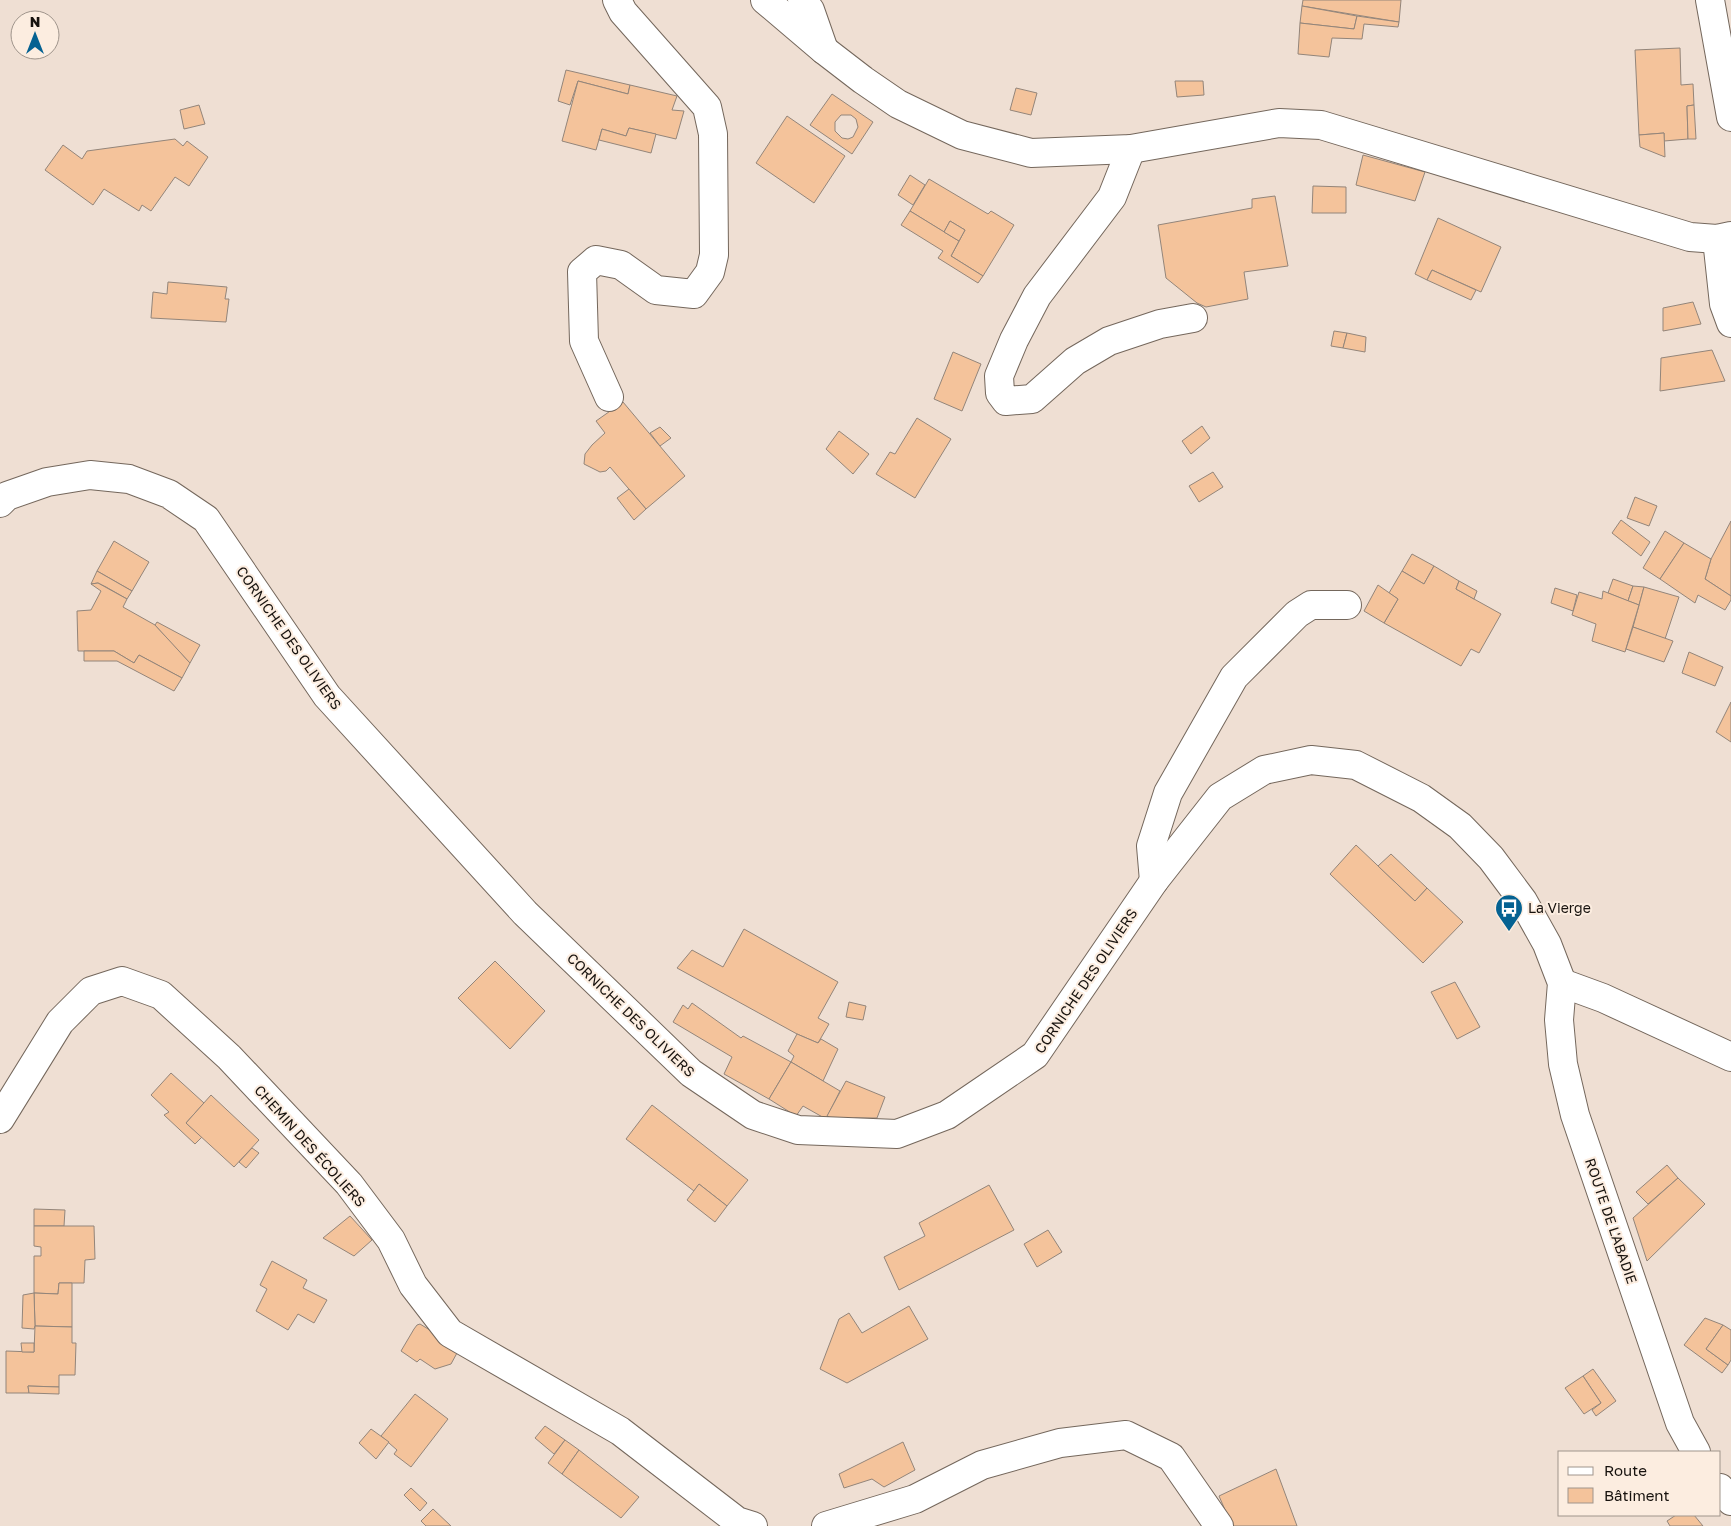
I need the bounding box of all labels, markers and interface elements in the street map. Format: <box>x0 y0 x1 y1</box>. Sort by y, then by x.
north arrow <box>10 10 60 60</box>
text: N <box>30 13 40 30</box>
street label: CORNICHE DES OLIVIERS <box>233 563 345 713</box>
bus stop icon: La Vierge <box>1494 893 1524 932</box>
place label: La Vierge <box>1528 899 1591 916</box>
street label: CORNICHE DES OLIVIERS <box>1031 905 1140 1056</box>
street label: CORNICHE DES OLIVIERS <box>564 949 699 1080</box>
street label: CHEMIN DES ÉCOLIERS <box>251 1081 370 1210</box>
street label: ROUTE DE L'ABADIE <box>1582 1156 1641 1286</box>
legend <box>1558 1451 1721 1516</box>
text: Route <box>1604 1461 1647 1479</box>
text: Bâtiment <box>1604 1486 1669 1504</box>

